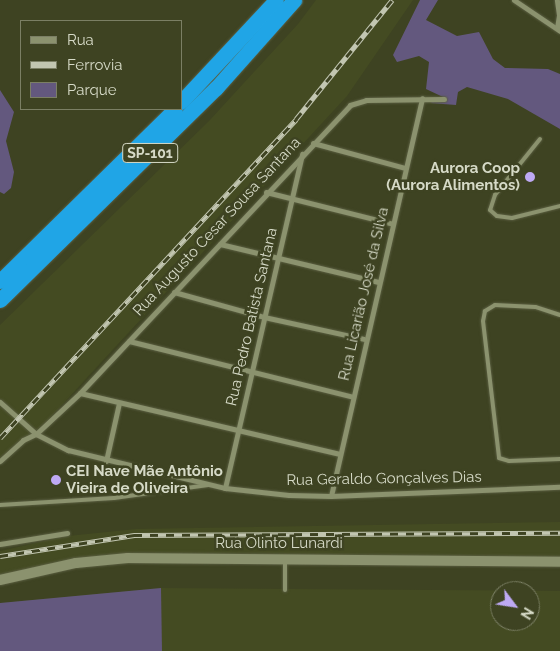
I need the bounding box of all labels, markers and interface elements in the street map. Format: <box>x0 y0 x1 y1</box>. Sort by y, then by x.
legend <box>20 20 182 110</box>
text: Rua <box>67 31 94 49</box>
text: Ferrovia <box>67 56 123 74</box>
text: Parque <box>67 81 116 99</box>
street label: Rua Augusto Cesar Sousa Santana <box>129 134 305 320</box>
road number: SP-101 <box>121 142 179 164</box>
place label: Aurora Coop (Aurora Alimentos) <box>386 159 520 194</box>
marker: Aurora Coop (Aurora Alimentos) <box>524 171 536 183</box>
street label: Rua Licarião José da Silva <box>335 205 393 383</box>
street label: Rua Pedro Batista Santana <box>223 226 281 408</box>
place label: CEI Nave Mãe Antônio Vieira de Oliveira <box>66 462 223 497</box>
street label: Rua Geraldo Gonçalves Dias <box>286 468 482 490</box>
marker: CEI Nave Mãe Antônio Vieira de Oliveira <box>50 474 62 486</box>
street label: Rua Olinto Lunardi <box>215 535 343 553</box>
north arrow <box>490 581 540 631</box>
text: N <box>517 605 537 622</box>

